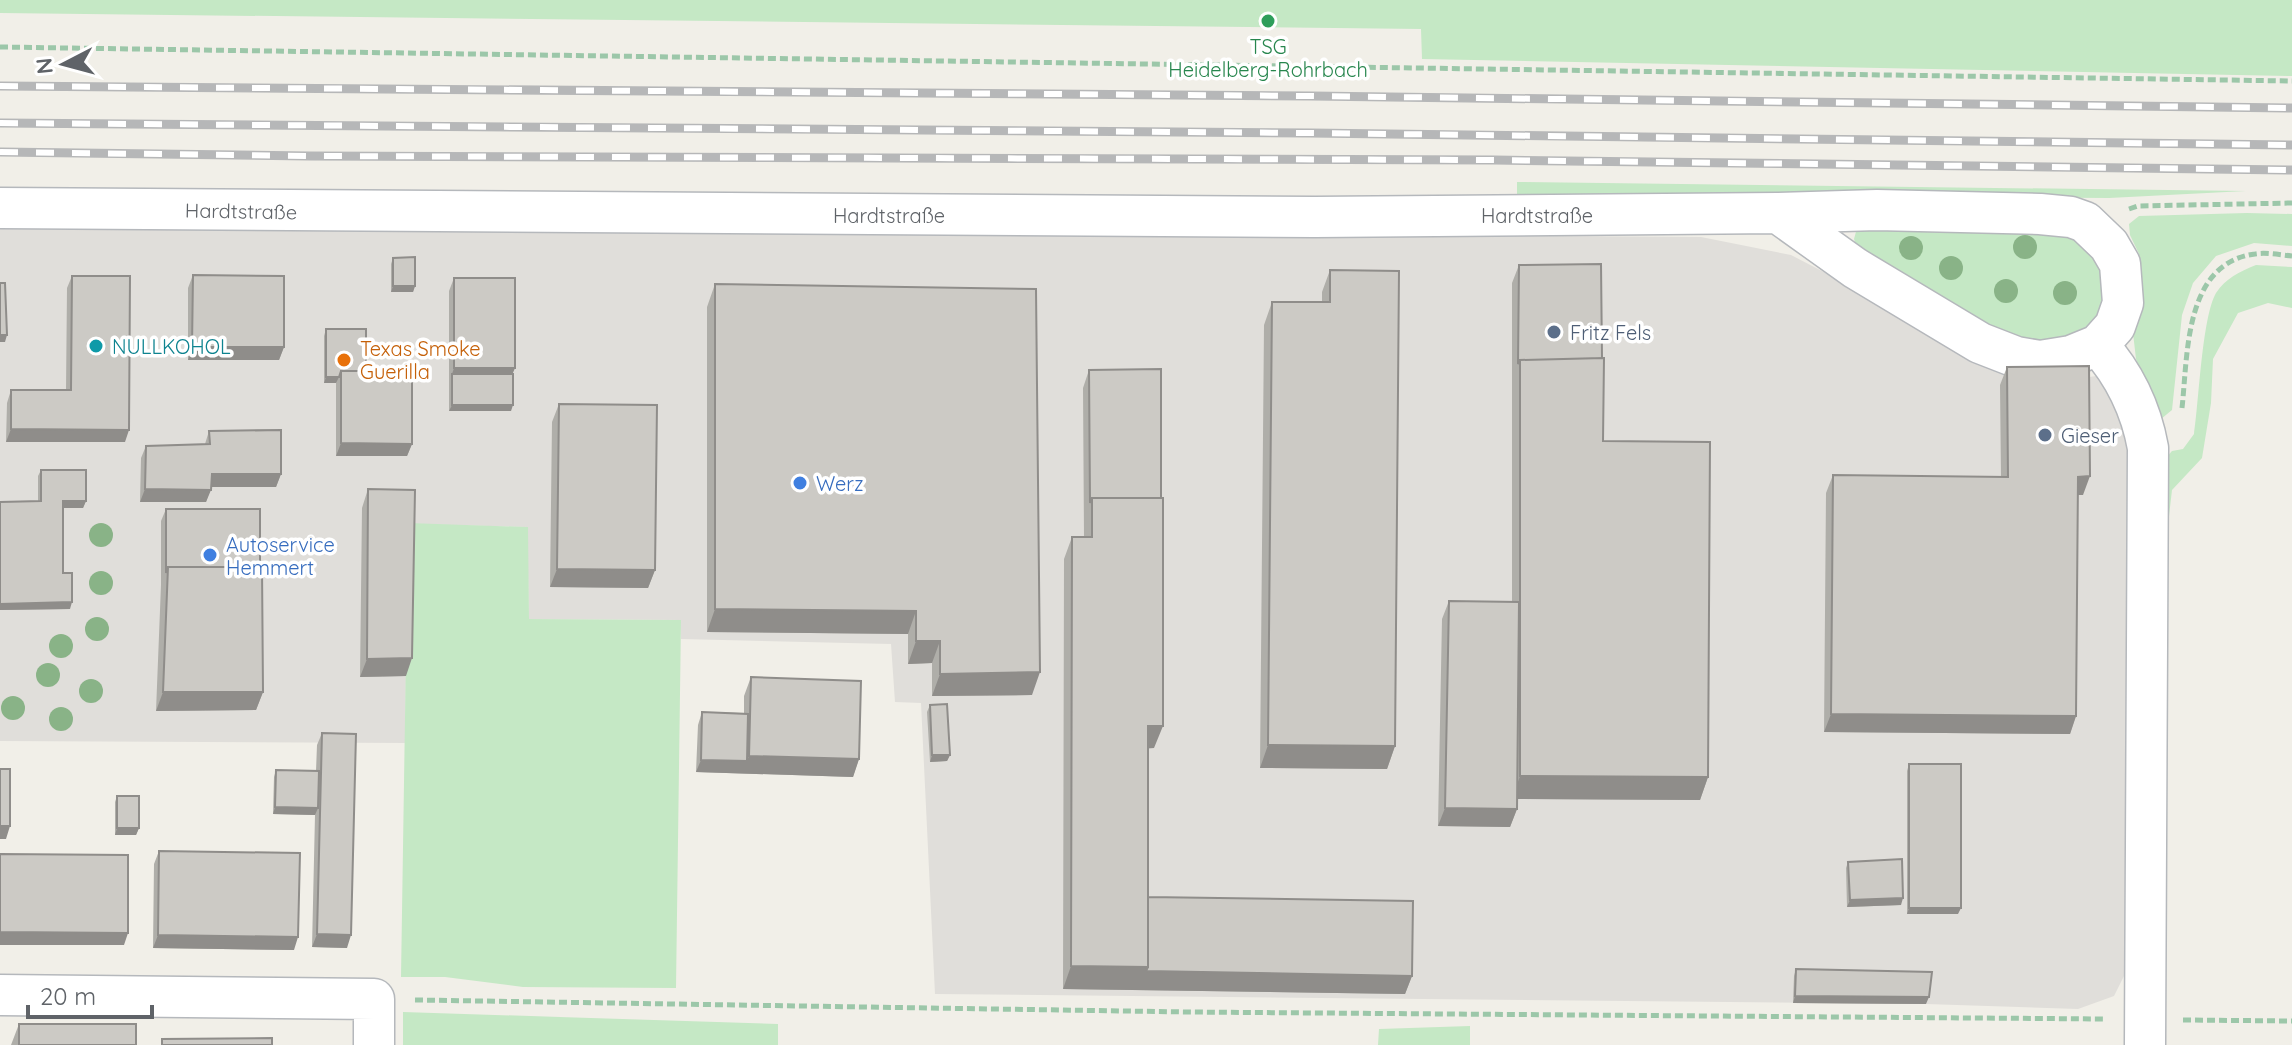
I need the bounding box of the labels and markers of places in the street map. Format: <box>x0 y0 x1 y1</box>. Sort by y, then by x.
marker: TSG Heidelberg-Rohrbach <box>1259 12 1277 30</box>
place label: TSG Heidelberg-Rohrbach <box>1168 34 1368 82</box>
place label: Fritz Fels <box>1570 320 1651 345</box>
marker: Fritz Fels <box>1545 323 1563 341</box>
place label: NULLKOHOL <box>112 334 231 359</box>
place label: Texas Smoke Guerilla <box>360 336 481 384</box>
marker: NULLKOHOL <box>87 337 105 355</box>
marker: Texas Smoke Guerilla <box>335 351 353 369</box>
place label: Gieser <box>2061 423 2119 448</box>
marker: Gieser <box>2036 426 2054 444</box>
place label: Werz <box>816 471 864 496</box>
marker: Werz <box>791 474 809 492</box>
place label: Autoservice Hemmert <box>226 532 335 580</box>
marker: Autoservice Hemmert <box>201 546 219 564</box>

